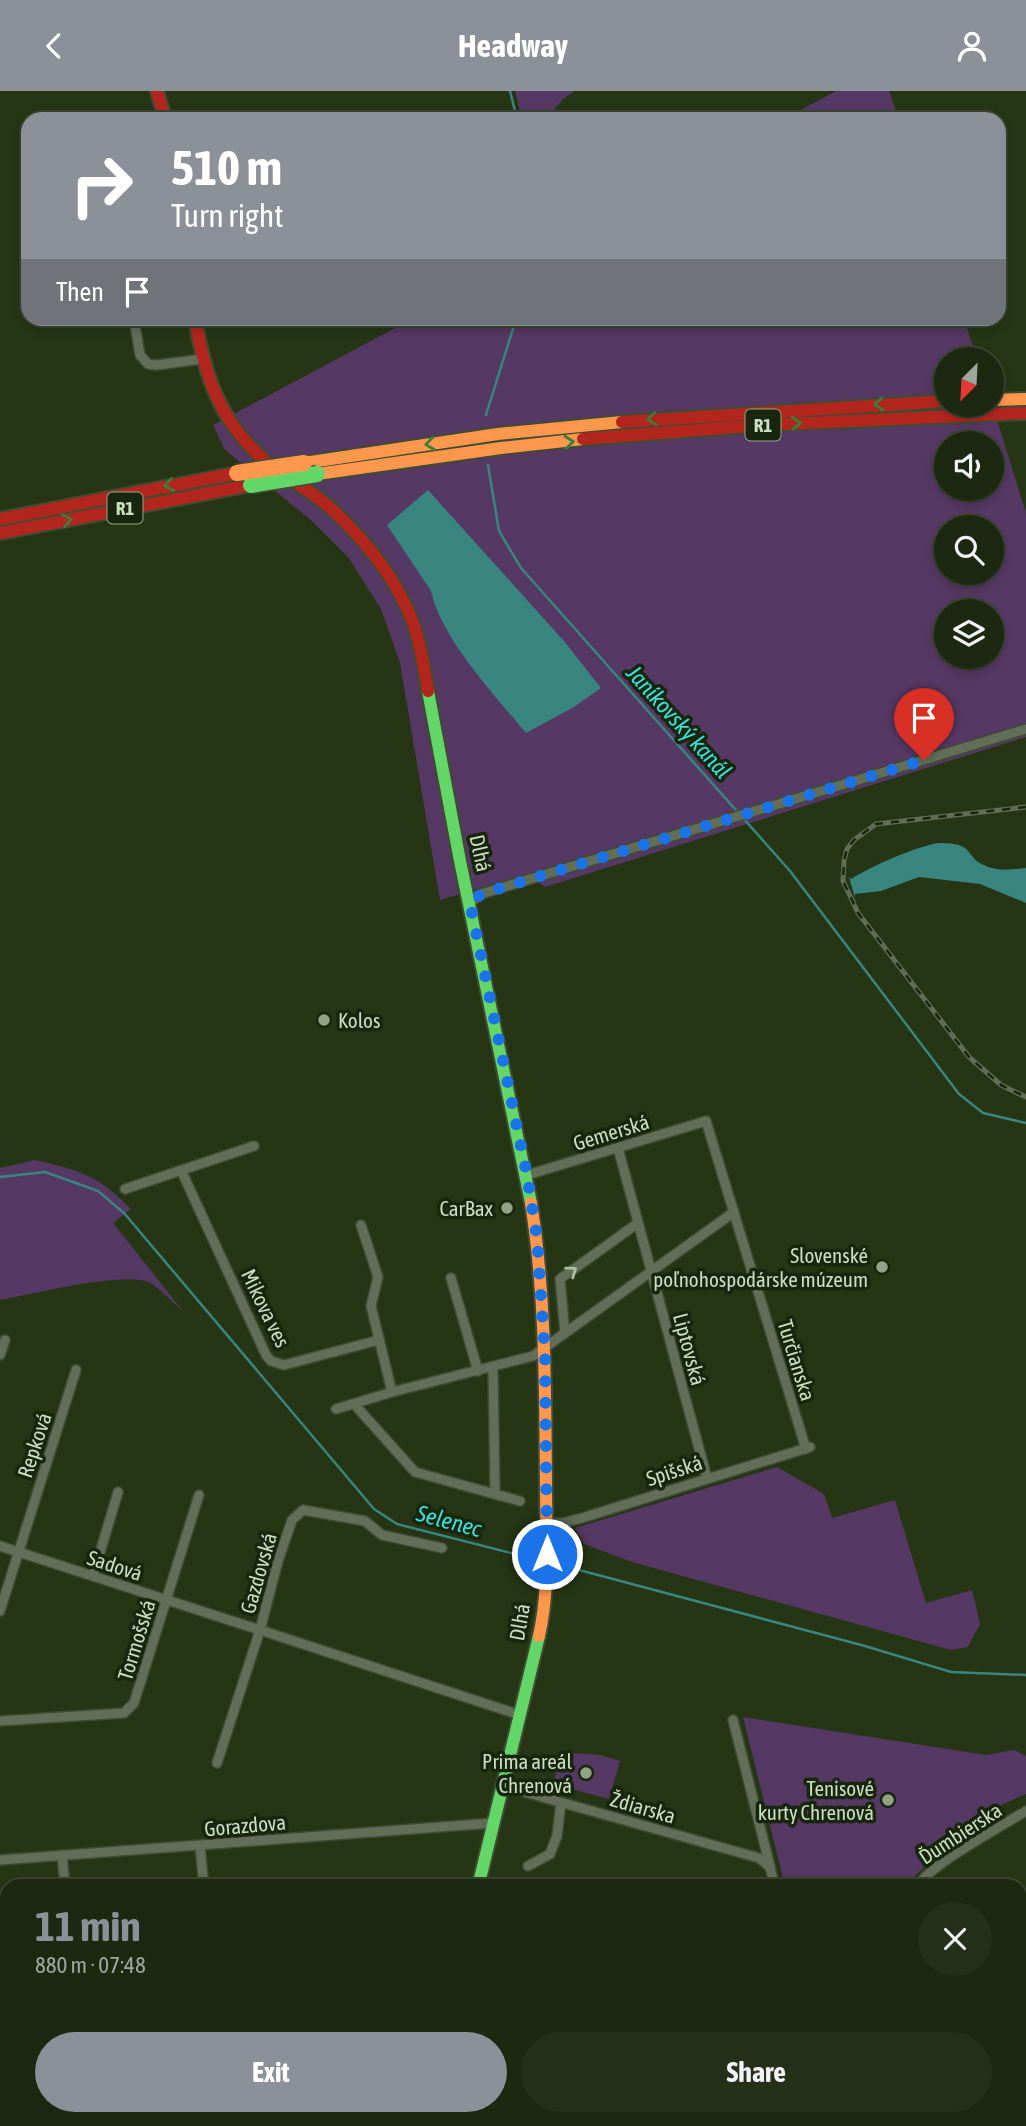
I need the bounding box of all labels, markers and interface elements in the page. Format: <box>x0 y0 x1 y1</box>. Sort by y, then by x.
icon: back <box>35 27 73 65</box>
text: Headway <box>458 27 568 64</box>
icon: person <box>953 27 991 65</box>
text: 510 m <box>171 139 282 195</box>
icon: right <box>56 140 147 231</box>
text: Turn right <box>171 197 284 234</box>
icon: arrive <box>118 273 156 311</box>
text: Then <box>56 277 104 307</box>
north arrow <box>934 347 1004 417</box>
map controls <box>934 347 1004 669</box>
one-way arrow <box>873 397 884 412</box>
road number: R1 <box>746 409 780 441</box>
one-way arrow <box>646 412 657 427</box>
one-way arrow <box>791 416 802 431</box>
button: sound <box>934 431 1004 501</box>
one-way arrow <box>564 435 575 450</box>
one-way arrow <box>424 437 436 452</box>
one-way arrow <box>164 477 175 492</box>
road number: R1 <box>108 493 142 523</box>
one-way arrow <box>61 513 73 528</box>
button: search <box>934 515 1004 585</box>
button: layers <box>934 599 1004 669</box>
water label: Janíkovský kanál <box>621 659 737 784</box>
pin <box>894 688 954 760</box>
icon: arrive <box>905 699 943 737</box>
street label: Dlhá <box>465 832 497 874</box>
place label: Kolos <box>338 1008 380 1032</box>
marker: Kolos <box>316 1012 332 1028</box>
street label: Gemerská <box>570 1109 652 1155</box>
place label: CarBax <box>439 1196 494 1220</box>
marker: CarBax <box>499 1200 515 1216</box>
place label: Slovenské poľnohospodárske múzeum <box>653 1243 868 1291</box>
marker: Slovenské poľnohospodárske múzeum <box>874 1259 890 1275</box>
street label: Mikova ves <box>237 1265 295 1351</box>
one-way arrow <box>564 1267 577 1279</box>
street label: Liptovská <box>669 1310 711 1388</box>
street label: Turčianska <box>773 1317 821 1403</box>
street label: Repková <box>12 1410 56 1480</box>
street label: Spišská <box>643 1450 705 1490</box>
water label: Selenec <box>413 1500 485 1542</box>
position arrow <box>510 1517 584 1591</box>
street label: Gazdovská <box>235 1530 281 1616</box>
street label: Sadová <box>84 1545 146 1585</box>
street label: Tormošská <box>112 1597 160 1683</box>
street label: Dlhá <box>504 1602 534 1642</box>
place label: Prima areál Chrenová <box>482 1749 572 1797</box>
marker: Prima areál Chrenová <box>578 1765 594 1781</box>
place label: Tenisové kurty Chrenová <box>758 1776 874 1824</box>
street label: Ždiarska <box>608 1786 678 1828</box>
marker: Tenisové kurty Chrenová <box>880 1792 896 1808</box>
street label: Ďumbierska <box>914 1797 1006 1869</box>
street label: Gorazdova <box>203 1809 287 1841</box>
text: 11 min <box>35 1902 141 1950</box>
button: close <box>918 1902 992 1976</box>
text: 880 m · 07:48 <box>35 1952 146 1978</box>
button: Exit <box>35 2032 507 2112</box>
button: Share <box>521 2032 992 2112</box>

